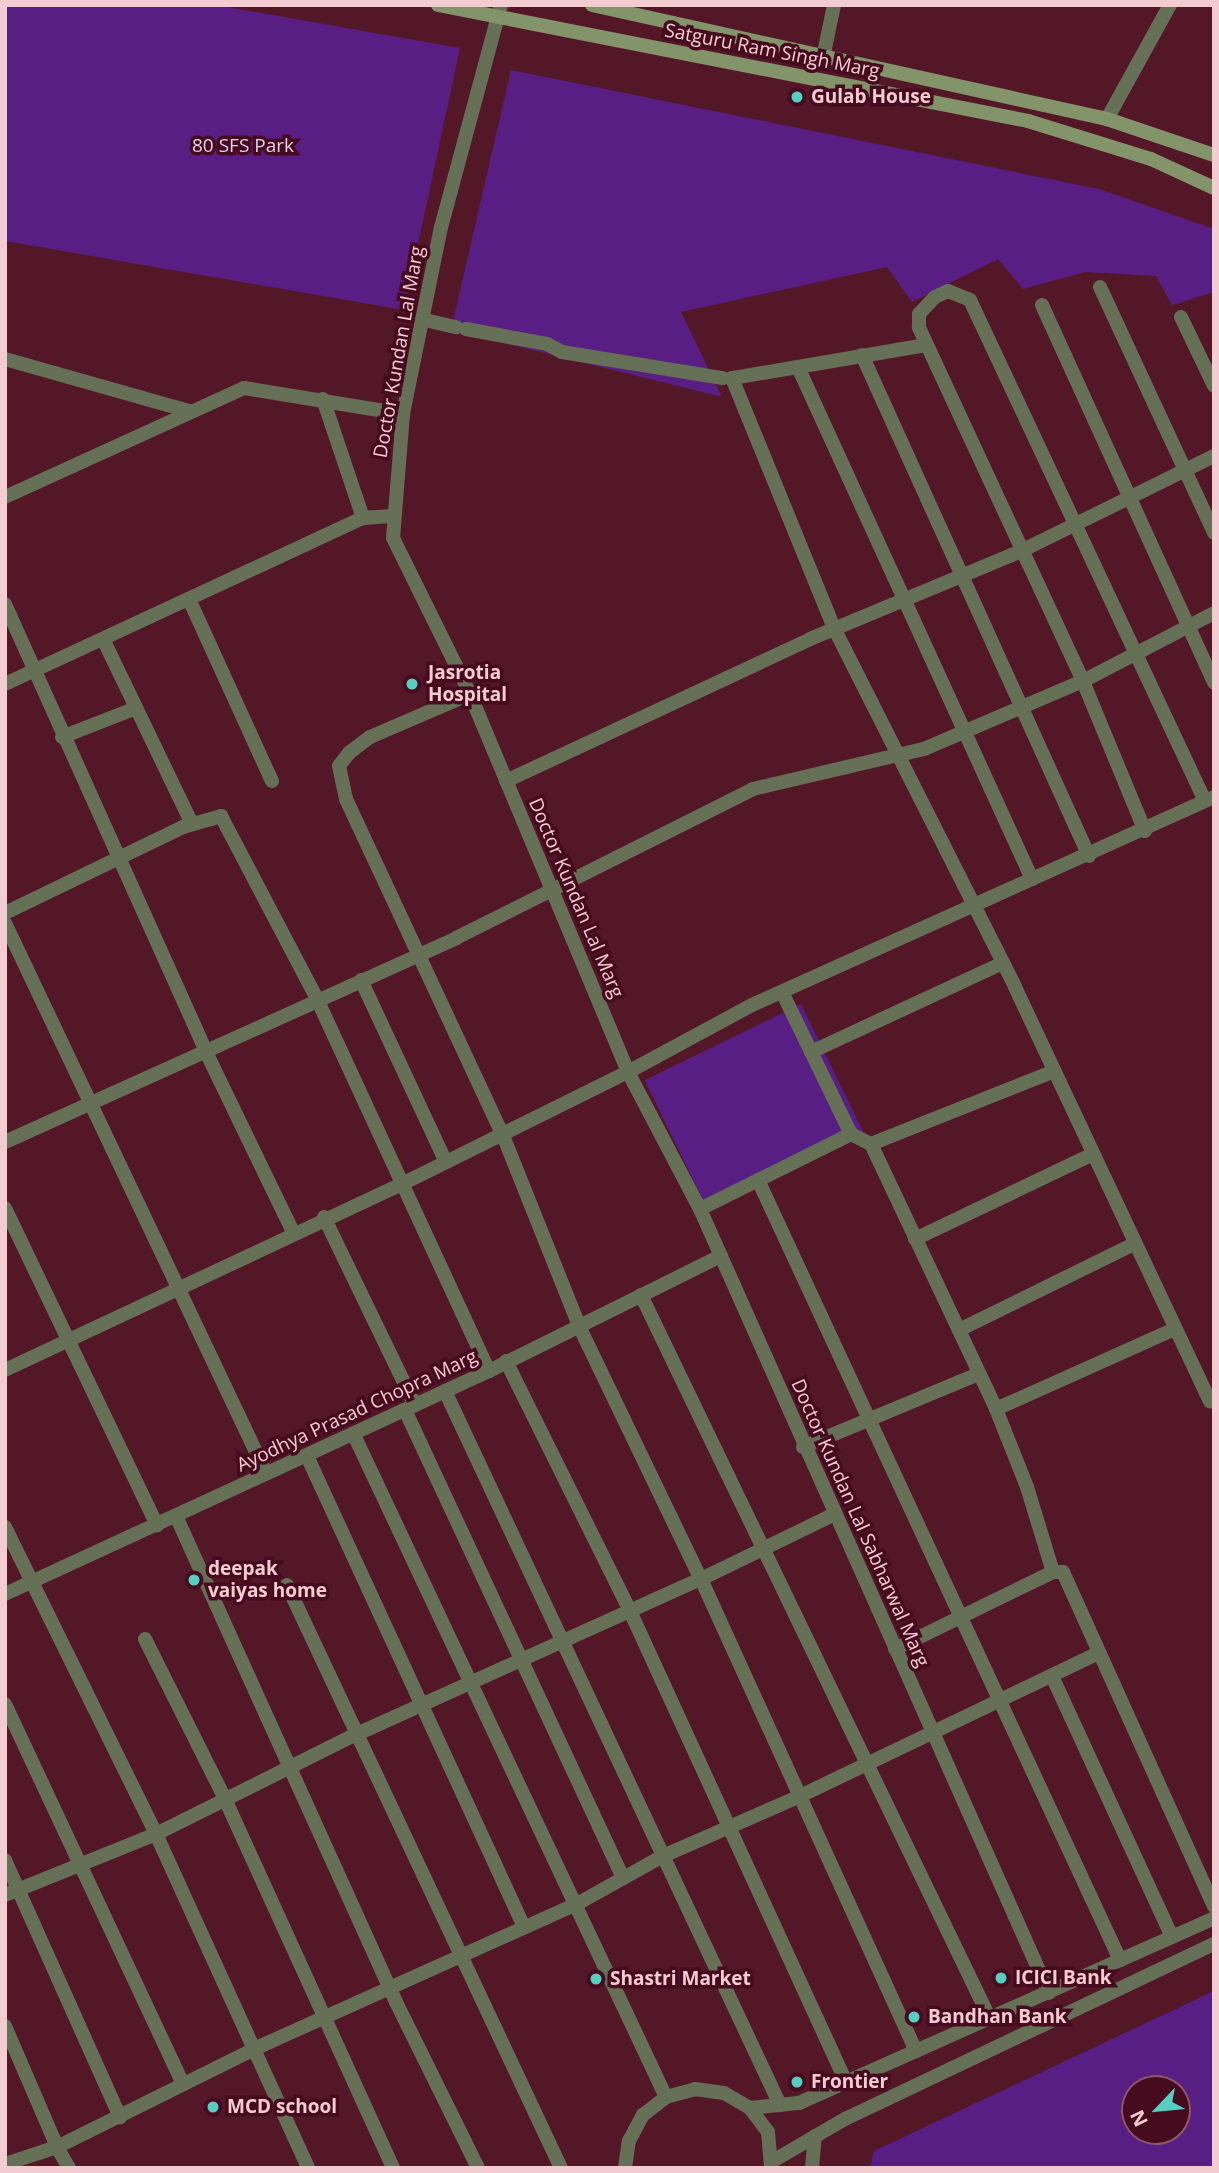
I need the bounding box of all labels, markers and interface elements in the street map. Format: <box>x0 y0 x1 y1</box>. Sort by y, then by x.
street label: Satguru Ram Singh Marg <box>663 19 881 83</box>
place label: Gulab House <box>811 86 931 108</box>
marker: Gulab House <box>789 89 805 105</box>
park label: 80 SFS Park <box>192 135 294 157</box>
street label: Doctor Kundan Lal Marg <box>369 244 429 460</box>
place label: Jasrotia Hospital <box>428 662 507 706</box>
marker: Jasrotia Hospital <box>402 674 422 694</box>
street label: Doctor Kundan Lal Marg <box>524 795 628 1001</box>
street label: Ayodhya Prasad Chopra Marg <box>233 1345 481 1477</box>
street label: Doctor Kundan Lal Sabharwal Marg <box>786 1376 934 1670</box>
place label: deepak vaiyas home <box>208 1558 327 1602</box>
marker: deepak vaiyas home <box>186 1572 202 1588</box>
place label: ICICI Bank <box>1015 1967 1112 1989</box>
place label: Shastri Market <box>610 1968 751 1990</box>
marker: ICICI Bank <box>993 1970 1009 1986</box>
marker: Shastri Market <box>588 1971 604 1987</box>
place label: Bandhan Bank <box>928 2006 1067 2028</box>
marker: Bandhan Bank <box>906 2009 922 2025</box>
place label: Frontier <box>811 2071 888 2093</box>
marker: Frontier <box>789 2074 805 2090</box>
north arrow <box>1121 2075 1191 2145</box>
place label: MCD school <box>227 2096 337 2118</box>
marker: MCD school <box>205 2099 221 2115</box>
text: N <box>1124 2106 1154 2131</box>

